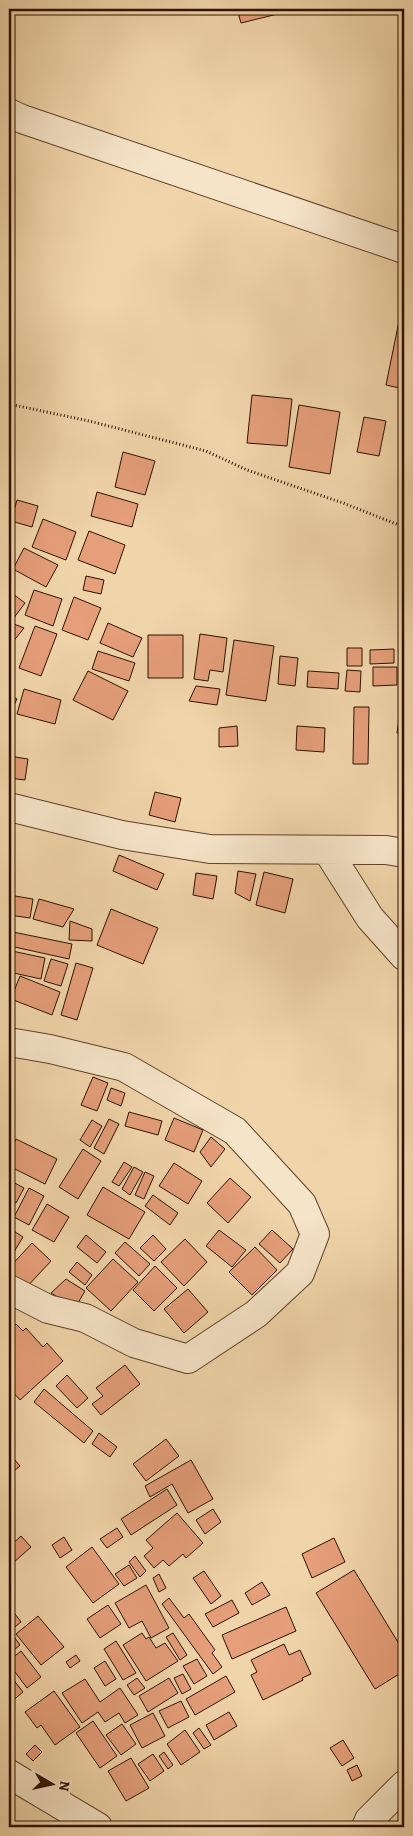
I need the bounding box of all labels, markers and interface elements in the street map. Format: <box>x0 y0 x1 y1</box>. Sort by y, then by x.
north arrow <box>28 1758 78 1808</box>
text: N <box>54 1779 75 1792</box>

